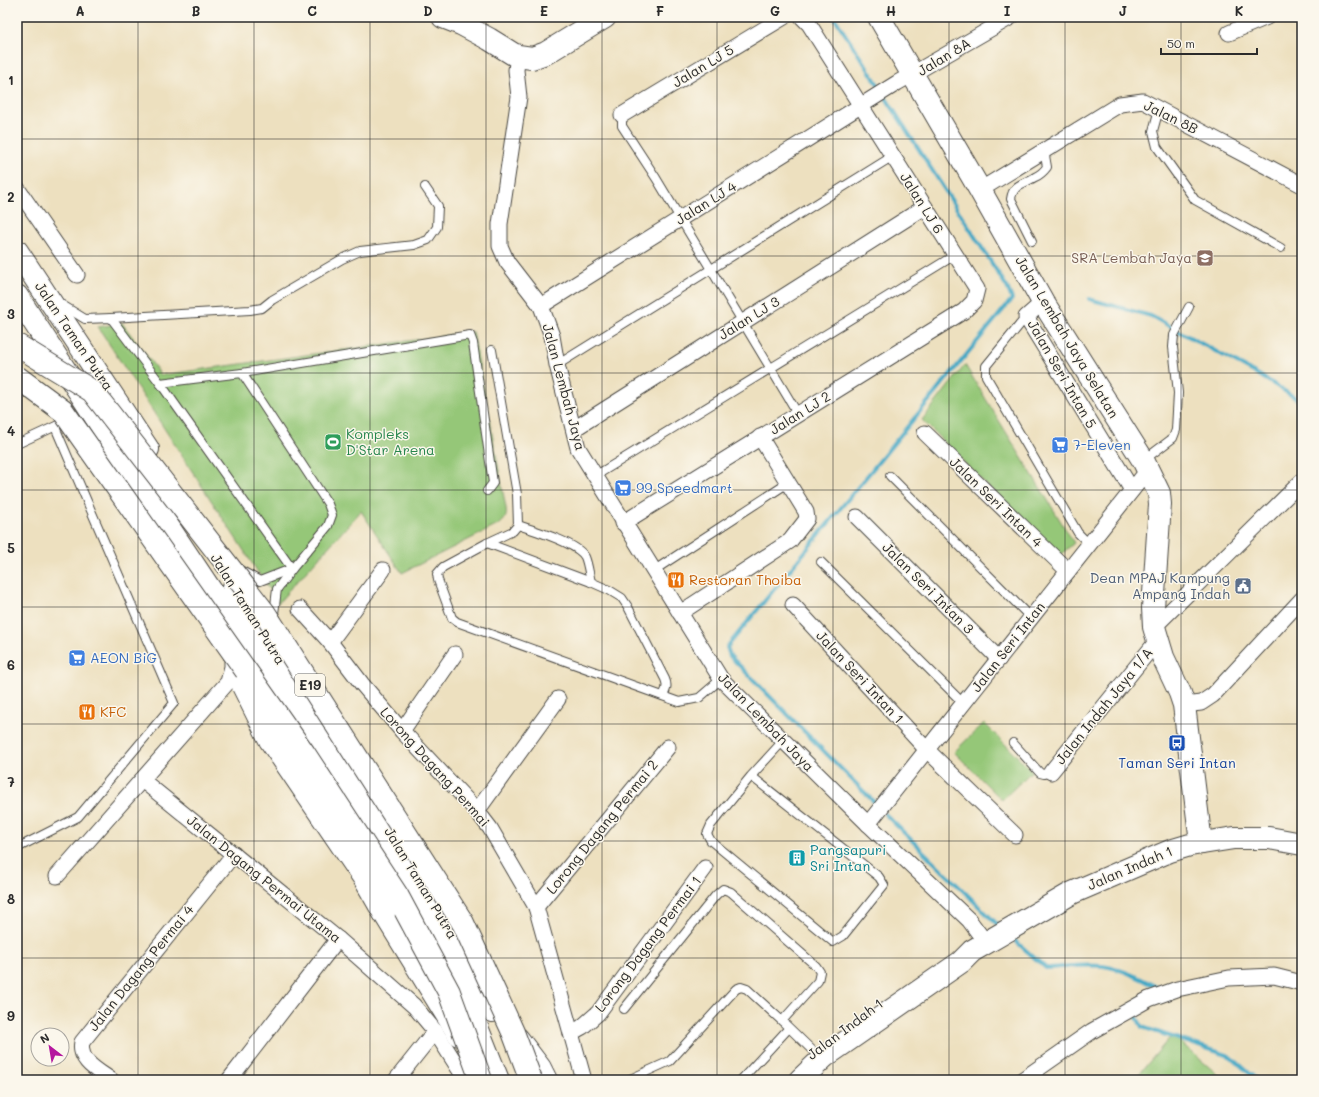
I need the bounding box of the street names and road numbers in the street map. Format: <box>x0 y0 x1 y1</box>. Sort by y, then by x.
street label: Jalan 8A <box>914 33 974 80</box>
street label: Jalan LJ 5 <box>668 40 737 91</box>
street label: Jalan 8B <box>1141 95 1201 138</box>
street label: Jalan LJ 6 <box>896 168 949 237</box>
street label: Jalan LJ 4 <box>672 176 741 229</box>
street label: Jalan Lembah Jaya Selatan <box>1011 252 1124 422</box>
street label: Jalan Taman Putra <box>31 277 118 394</box>
street label: Jalan LJ 3 <box>715 291 783 344</box>
street label: Jalan Seri Intan 5 <box>1024 316 1101 431</box>
street label: Jalan Lembah Jaya <box>538 321 591 452</box>
street label: Jalan LJ 2 <box>766 386 834 439</box>
street label: Jalan Seri Intan 4 <box>946 452 1048 552</box>
street label: Jalan Seri Intan 3 <box>878 538 978 638</box>
street label: Jalan Taman Putra <box>207 550 290 668</box>
street label: Jalan Seri Intan <box>966 598 1049 696</box>
street label: Jalan Seri Intan 1 <box>812 626 908 727</box>
street label: Jalan Indah Jaya 1/A <box>1051 643 1157 768</box>
street label: Jalan Lembah Jaya <box>714 668 819 775</box>
road number: E19 <box>295 674 325 696</box>
street label: Lorong Dagang Permai <box>376 703 494 831</box>
street label: Lorong Dagang Permai 2 <box>541 756 662 898</box>
street label: Jalan Dagang Permai Utama <box>183 810 345 947</box>
street label: Jalan Taman Putra <box>380 823 462 942</box>
street label: Jalan Indah 1 <box>1084 841 1175 894</box>
street label: Lorong Dagang Permai 1 <box>590 872 705 1016</box>
street label: Jalan Dagang Permai 4 <box>84 900 198 1035</box>
street label: Jalan Indah 1 <box>803 994 887 1064</box>

